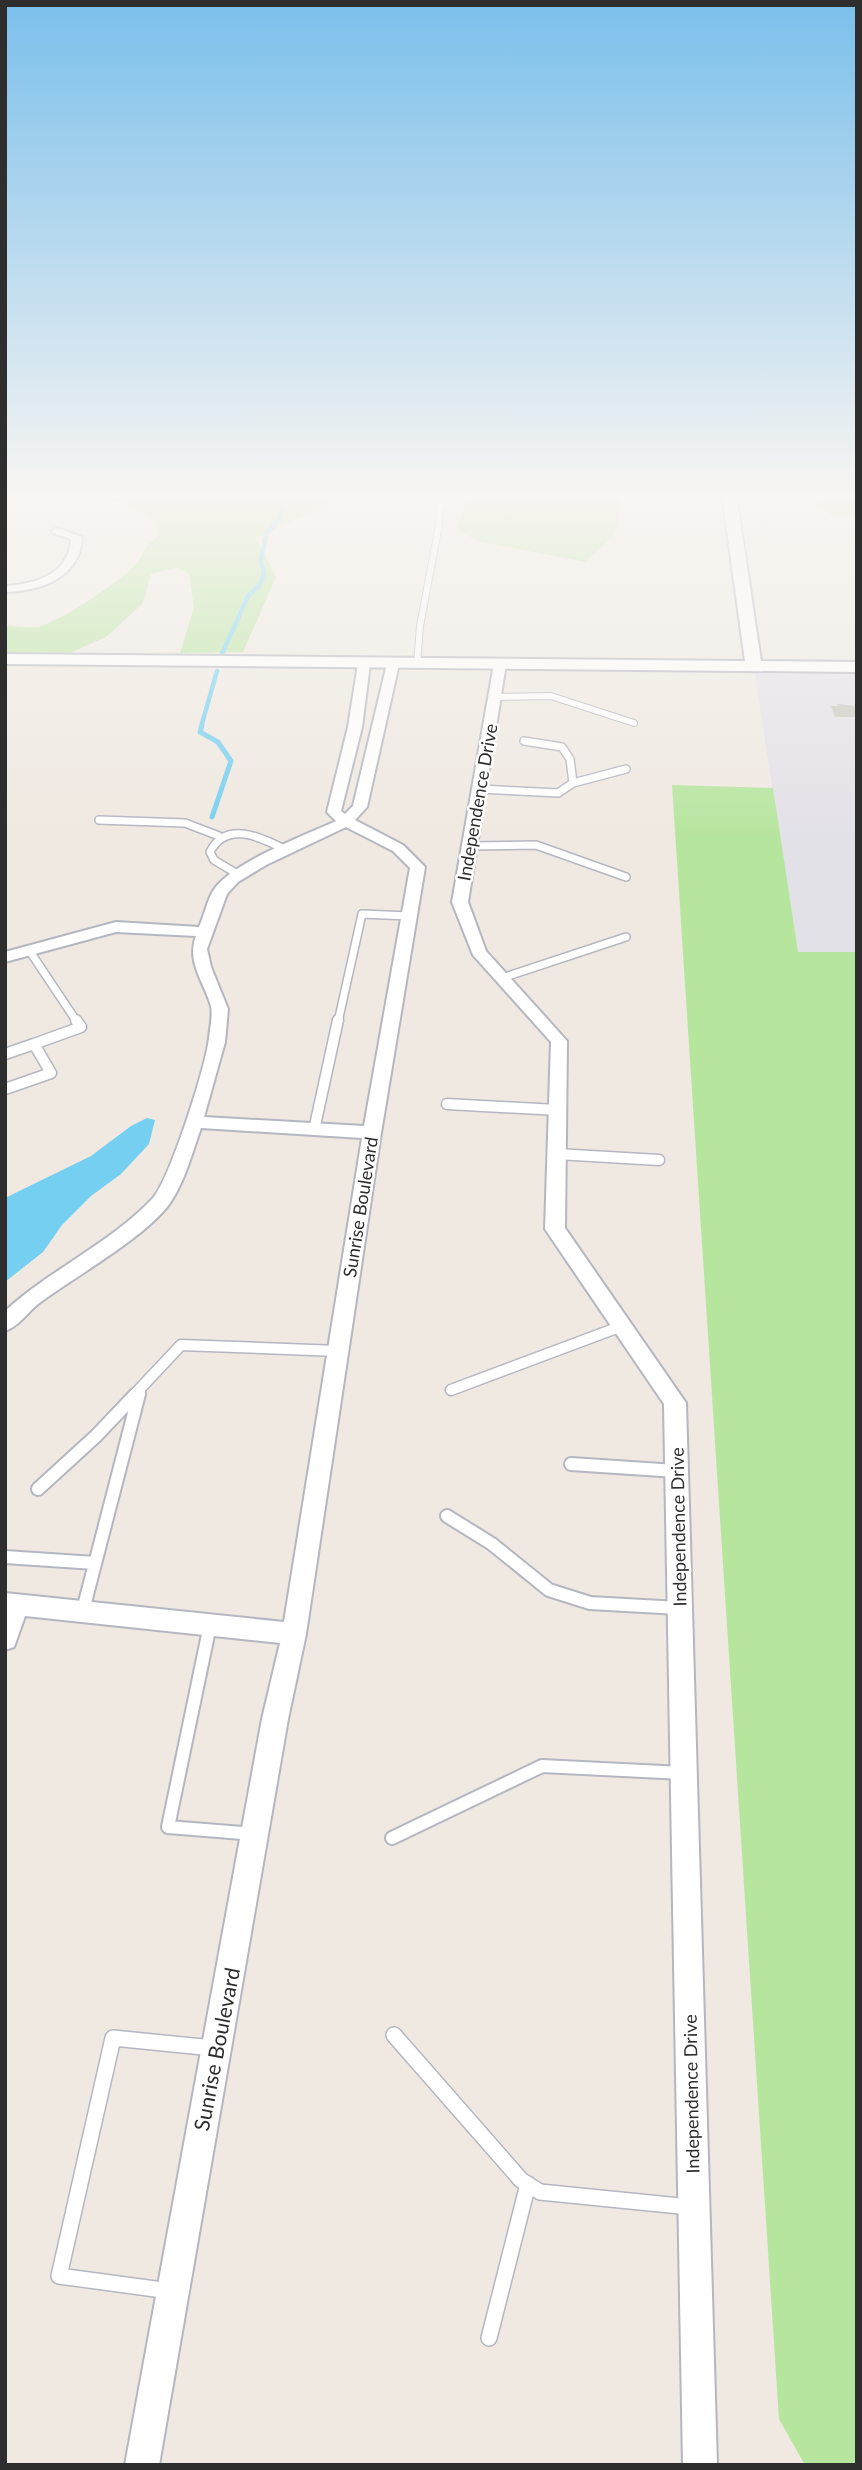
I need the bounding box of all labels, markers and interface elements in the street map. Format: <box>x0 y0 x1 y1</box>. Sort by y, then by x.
street label: Independence Drive <box>452 722 502 882</box>
street label: Sunrise Boulevard <box>338 1135 382 1279</box>
street label: Independence Drive <box>666 1447 690 1607</box>
street label: Sunrise Boulevard <box>188 1965 244 2133</box>
street label: Independence Drive <box>679 2014 703 2174</box>

